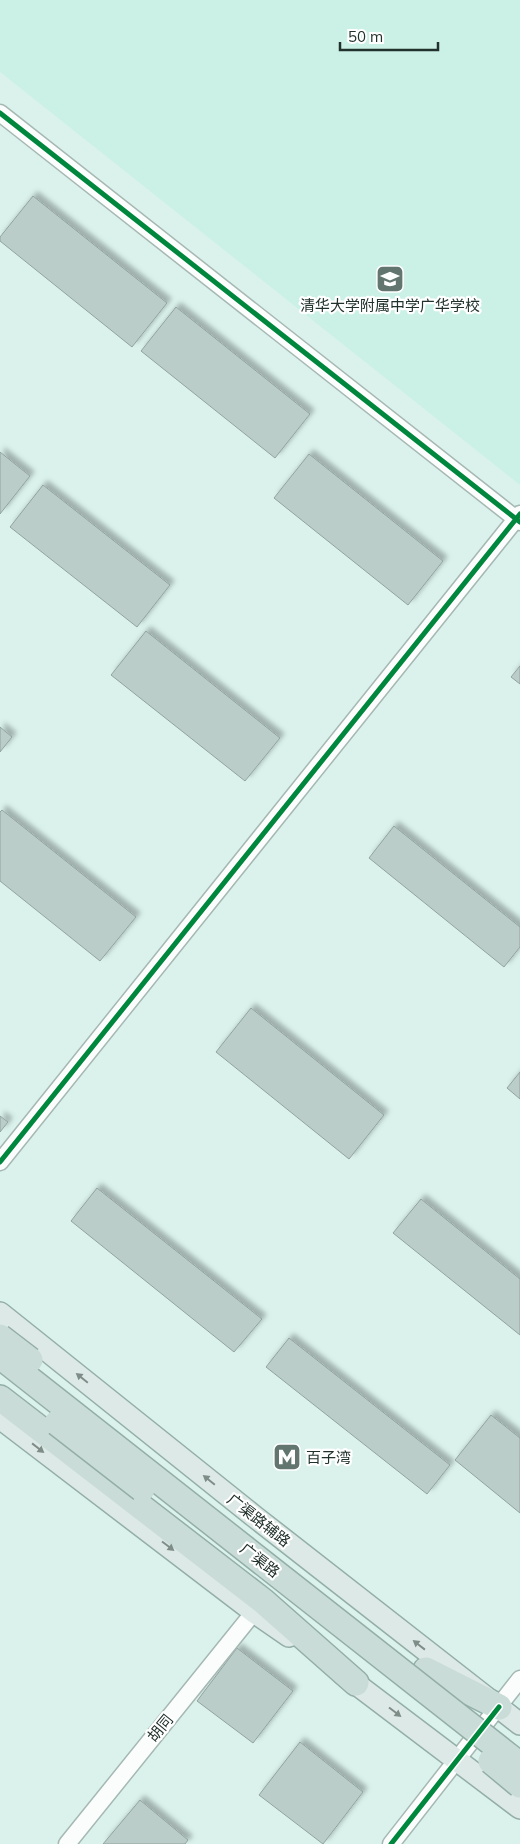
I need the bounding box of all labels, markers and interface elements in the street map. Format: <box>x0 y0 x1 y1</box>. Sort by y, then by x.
scale bar <box>340 20 438 52</box>
text: 50 m <box>348 27 383 46</box>
school or university icon: 清华大学附属中学广华学校 <box>375 264 405 294</box>
place label: 清华大学附属中学广华学校 <box>300 296 480 315</box>
one-way arrow <box>76 1373 89 1384</box>
one-way arrow <box>32 1442 45 1453</box>
metro station icon: 百子湾 <box>272 1442 302 1472</box>
place label: 百子湾 <box>306 1448 351 1467</box>
one-way arrow <box>202 1474 215 1485</box>
street label: 广渠路辅路 <box>224 1489 294 1551</box>
street label: 广渠路 <box>236 1539 284 1581</box>
one-way arrow <box>161 1541 174 1552</box>
one-way arrow <box>413 1639 426 1650</box>
one-way arrow <box>388 1707 401 1718</box>
street label: 胡同 <box>143 1710 177 1746</box>

